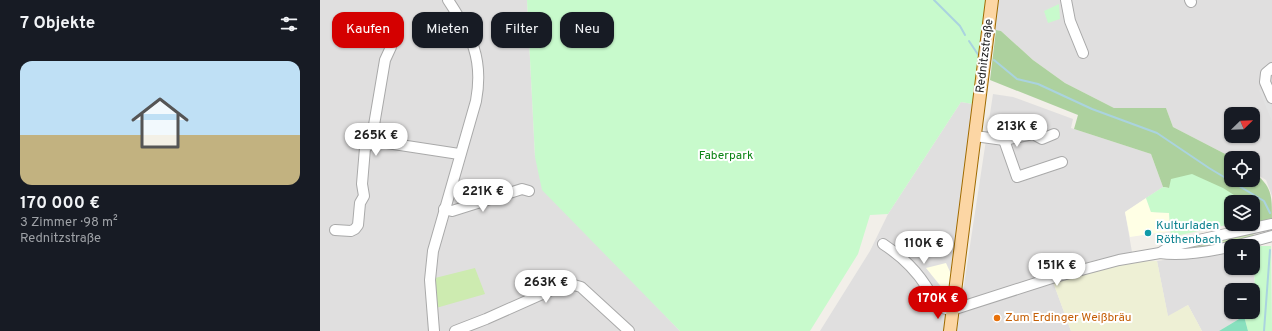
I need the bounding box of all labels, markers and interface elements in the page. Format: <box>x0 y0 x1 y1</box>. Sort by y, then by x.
chip: Kaufen <box>332 12 404 48</box>
chip: Mieten <box>412 12 483 48</box>
chip: Filter <box>491 12 552 48</box>
chip: Neu <box>560 12 614 48</box>
text: 7 Objekte <box>20 13 95 35</box>
icon: filters <box>278 13 300 35</box>
street label: Rednitzstraße <box>973 18 997 94</box>
icon: home <box>124 87 196 159</box>
north arrow <box>1224 107 1260 143</box>
map controls <box>1224 107 1260 319</box>
pin: 213K € <box>984 114 1050 148</box>
text: 213K € <box>996 119 1038 135</box>
pin: 265K € <box>343 123 409 157</box>
text: 265K € <box>354 128 398 144</box>
park label: Faberpark <box>699 148 753 164</box>
button: locate <box>1224 151 1260 187</box>
pin: 221K € <box>450 179 516 213</box>
text: 221K € <box>462 184 504 200</box>
text: 170 000 € <box>20 193 100 215</box>
button: layers <box>1224 195 1260 231</box>
text: 3 Zimmer · 98 m² <box>20 215 118 231</box>
place label: Kulturladen Röthenbach <box>1156 218 1221 248</box>
marker: Kulturladen Röthenbach <box>1143 228 1153 238</box>
text: Rednitzstraße <box>20 231 101 247</box>
pin: 110K € <box>891 231 957 265</box>
text: 110K € <box>904 236 944 252</box>
button: + <box>1224 239 1260 275</box>
pin: 151K € <box>1024 253 1090 287</box>
text: 151K € <box>1037 258 1077 274</box>
pin: 263K € <box>513 270 579 304</box>
text: 263K € <box>524 275 568 291</box>
button: − <box>1224 283 1260 319</box>
pin: 170K € <box>905 286 971 320</box>
text: 170K € <box>917 291 959 307</box>
place label: Zum Erdinger Weißbräu <box>1005 310 1132 326</box>
marker: Zum Erdinger Weißbräu <box>992 313 1002 323</box>

